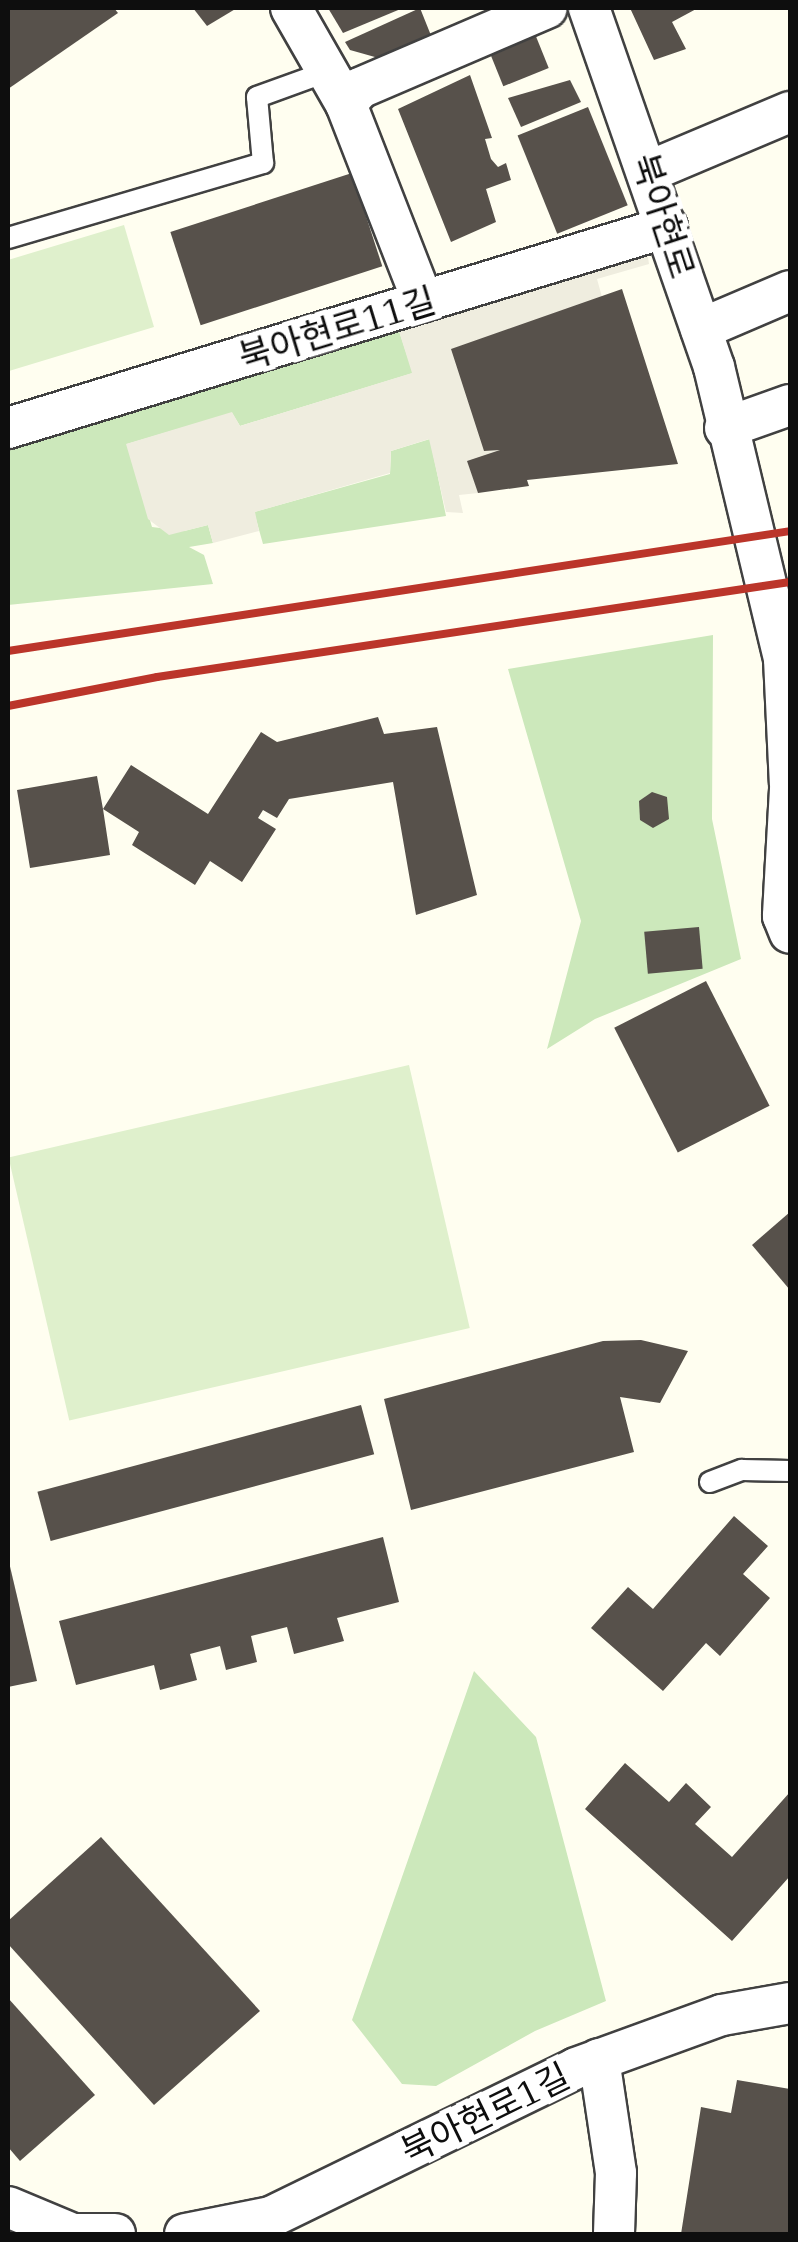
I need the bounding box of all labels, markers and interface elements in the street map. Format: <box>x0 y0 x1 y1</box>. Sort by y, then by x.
street label: 북아현로 <box>624 148 704 284</box>
street label: 북아현로11길 <box>234 278 440 378</box>
street label: 북아현로1길 <box>394 2054 576 2172</box>

